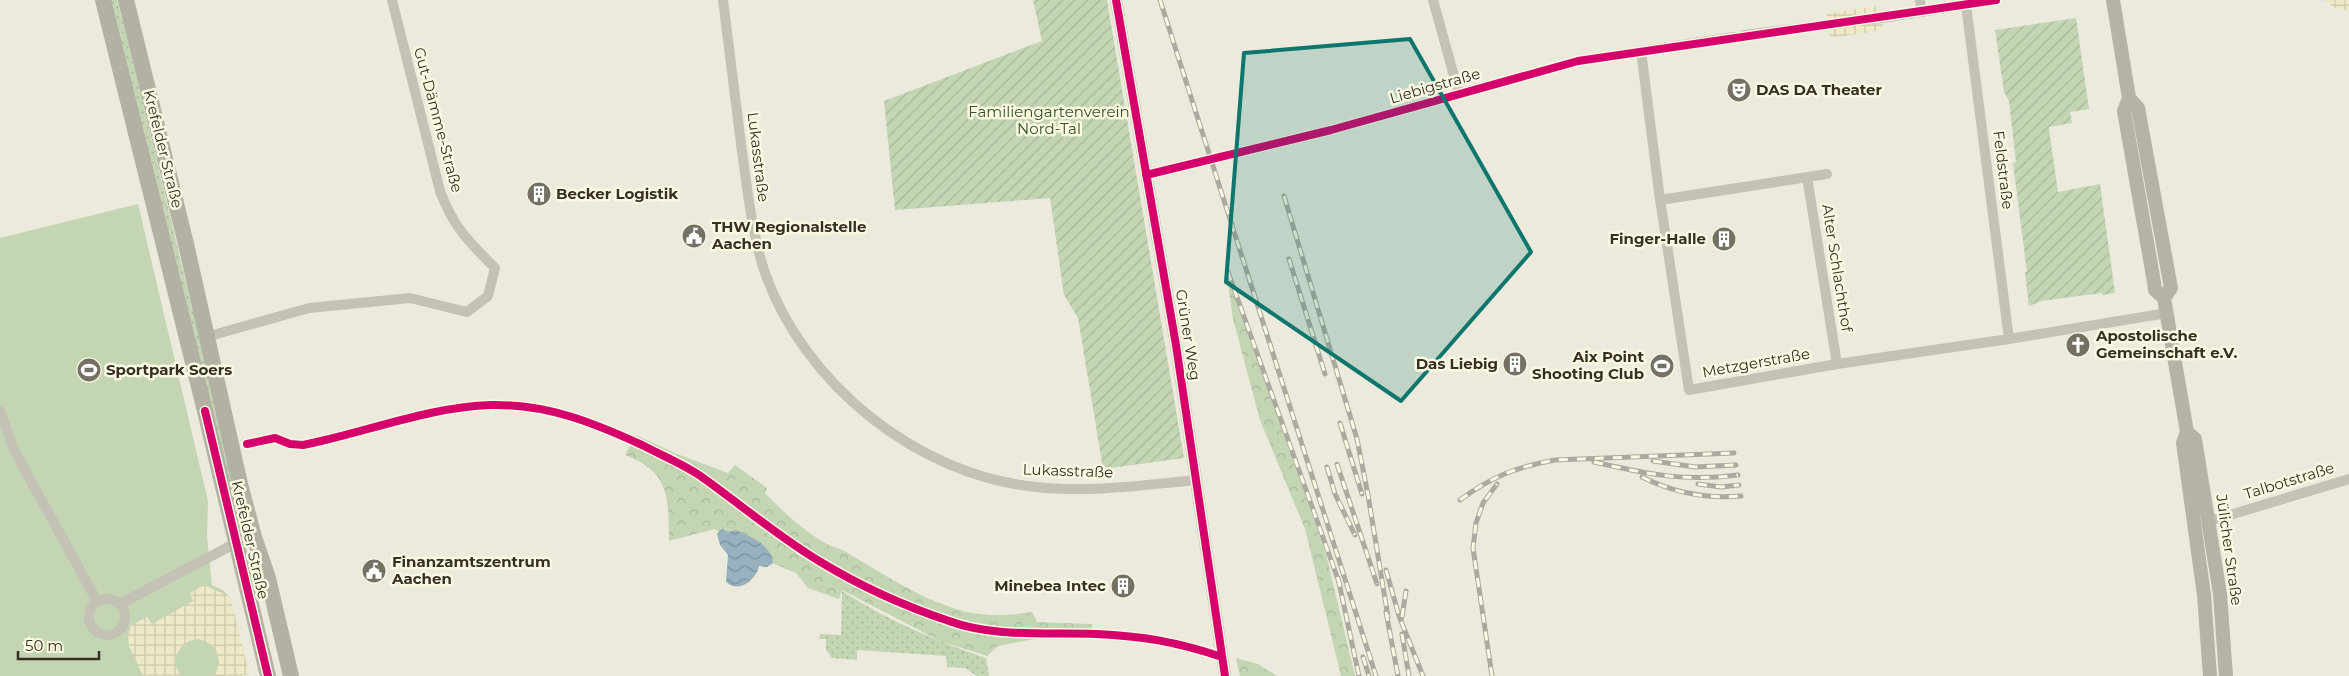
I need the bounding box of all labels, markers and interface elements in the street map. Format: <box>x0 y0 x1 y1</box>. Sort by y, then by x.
street label: Gut-Dämme-Straße <box>410 45 467 195</box>
street label: Liebigstraße <box>1387 64 1482 107</box>
theatre icon: DAS DA Theater <box>1726 77 1752 103</box>
place label: DAS DA Theater <box>1756 80 1882 99</box>
street label: Krefelder Straße <box>140 88 187 210</box>
park label: Familiengartenverein Nord-Tal <box>968 102 1130 138</box>
street label: Lukasstraße <box>744 111 773 203</box>
street label: Feldstraße <box>1989 129 2018 210</box>
building icon: Becker Logistik <box>526 181 552 207</box>
place label: Becker Logistik <box>556 184 678 203</box>
street label: Alter Schlachthof <box>1818 203 1857 334</box>
place label: THW Regionalstelle Aachen <box>711 217 867 253</box>
public building icon: THW Regionalstelle Aachen <box>681 223 707 249</box>
building icon: Finger-Halle <box>1711 226 1737 252</box>
place label: Finger-Halle <box>1610 229 1706 248</box>
street label: Grüner Weg <box>1172 288 1205 382</box>
place label: Apostolische Gemeinschaft e.V. <box>2095 326 2238 362</box>
church icon: Apostolische Gemeinschaft e.V. <box>2065 332 2091 358</box>
street label: Metzgerstraße <box>1701 344 1811 381</box>
place label: Aix Point Shooting Club <box>1532 347 1644 383</box>
building icon: Das Liebig <box>1502 351 1528 377</box>
sports icon: Aix Point Shooting Club <box>1649 353 1675 379</box>
place label: Das Liebig <box>1416 354 1498 373</box>
sports icon: Sportpark Soers <box>76 357 102 383</box>
place label: Sportpark Soers <box>106 360 232 379</box>
street label: Talbotstraße <box>2241 458 2336 503</box>
street label: Lukasstraße <box>1022 459 1114 482</box>
street label: Krefelder Straße <box>228 479 273 601</box>
street label: Jülicher Straße <box>2212 492 2247 607</box>
place label: Finanzamtszentrum Aachen <box>391 552 551 588</box>
public building icon: Finanzamtszentrum Aachen <box>361 558 387 584</box>
building icon: Minebea Intec <box>1110 573 1136 599</box>
place label: Minebea Intec <box>994 576 1106 595</box>
scale bar <box>18 628 99 660</box>
text: 50 m <box>25 636 63 655</box>

